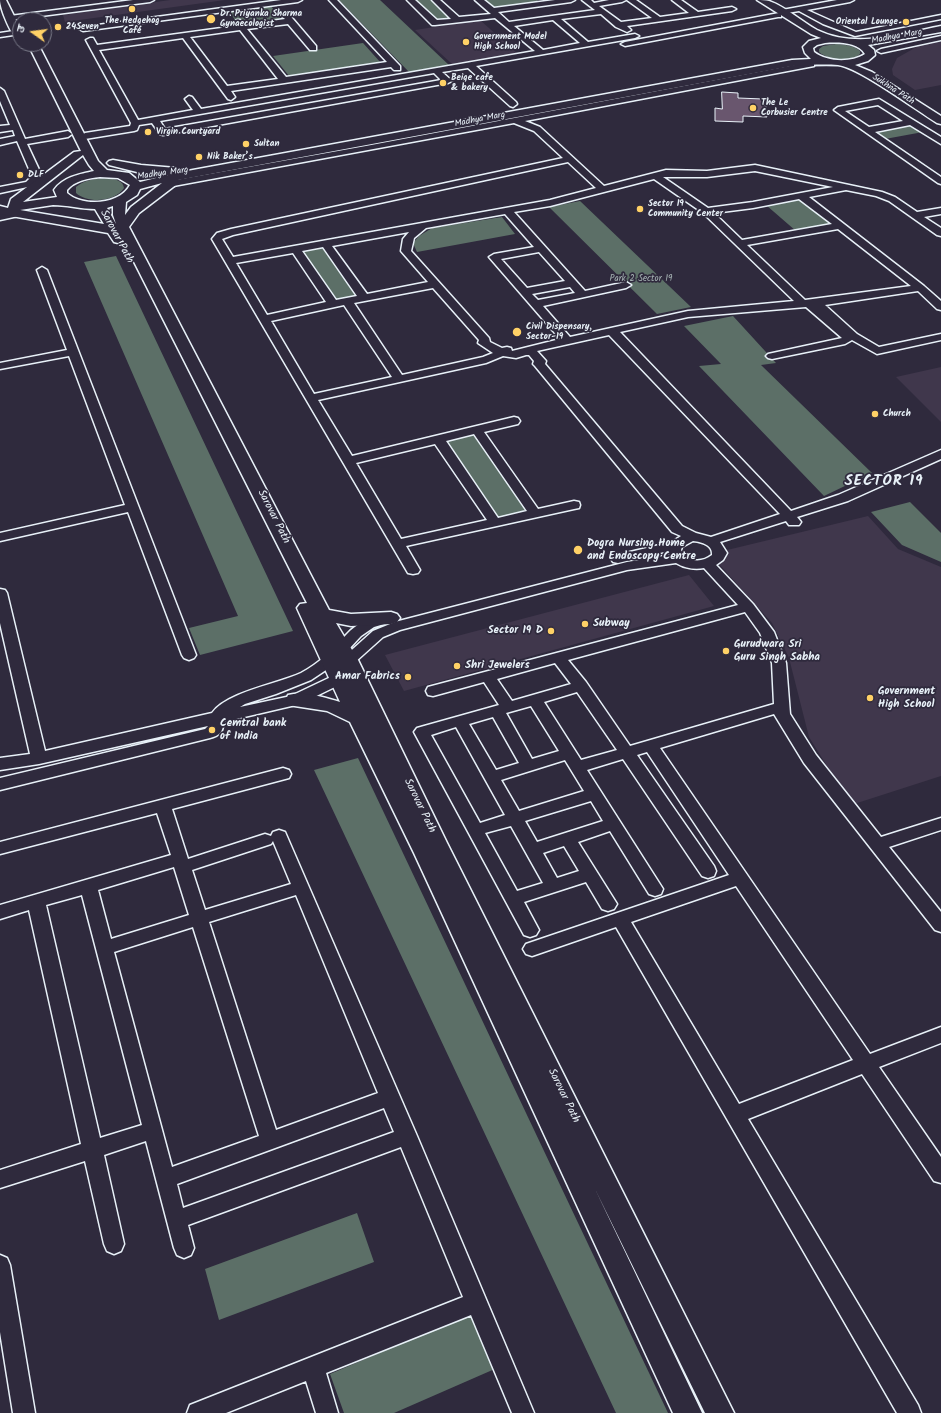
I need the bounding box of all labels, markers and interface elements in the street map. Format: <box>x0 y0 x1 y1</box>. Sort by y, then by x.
marker: The Hedgehog Café <box>127 4 137 14</box>
place label: Dr. Priyanka Sharma Gynaecologist <box>220 9 302 30</box>
north arrow <box>12 12 52 52</box>
marker: Dr. Priyanka Sharma Gynaecologist <box>205 13 217 25</box>
place label: The Hedgehog Café <box>104 16 160 37</box>
place label: Oriental Lounge <box>836 17 898 27</box>
marker: Oriental Lounge <box>901 17 911 27</box>
marker: 24Seven <box>53 22 63 32</box>
place label: 24Seven <box>66 22 99 32</box>
text: उ <box>12 24 31 35</box>
street label: Madhya Marg <box>871 27 923 47</box>
place label: Government Model High School <box>474 32 547 53</box>
marker: Government Model High School <box>461 37 471 47</box>
street label: Sukhna Path <box>870 72 916 108</box>
place label: Beige cafe & bakery <box>451 73 493 94</box>
marker: Beige cafe & bakery <box>438 78 448 88</box>
place label: The Le Corbusier Centre <box>761 98 828 119</box>
marker: The Le Corbusier Centre <box>748 103 758 113</box>
street label: Madhya Marg <box>454 110 506 130</box>
marker: Virgin Courtyard <box>143 127 153 137</box>
place label: Virgin Courtyard <box>156 127 220 137</box>
marker: Sultan <box>241 139 251 149</box>
place label: Sultan <box>254 139 279 149</box>
marker: Nik Baker’s <box>194 152 204 162</box>
place label: Nik Baker’s <box>207 152 253 162</box>
street label: Madhya Marg <box>137 165 189 183</box>
marker: DLF <box>15 170 25 180</box>
place label: DLF <box>28 170 44 180</box>
place label: Sector 19 Community Center <box>648 199 723 220</box>
marker: Sector 19 Community Center <box>635 204 645 214</box>
street label: Sarovar Path <box>96 208 136 266</box>
park label: Park 2 Sector 19 <box>610 274 672 284</box>
place label: Civil Dispensary, Sector-19 <box>526 322 592 343</box>
marker: Civil Dispensary, Sector-19 <box>511 326 523 338</box>
marker: Church <box>870 409 880 419</box>
place label: Church <box>883 409 911 419</box>
district label: SECTOR 19 <box>844 473 924 491</box>
street label: Sarovar Path <box>254 488 292 546</box>
place label: Dogra Nursing Home and Endoscopy Centre <box>587 537 696 563</box>
marker: Dogra Nursing Home and Endoscopy Centre <box>572 544 584 556</box>
place label: Subway <box>593 617 630 631</box>
marker: Subway <box>580 619 590 629</box>
place label: Sector 19 D <box>488 624 543 638</box>
marker: Sector 19 D <box>546 626 556 636</box>
place label: Gurudwara Sri Guru Singh Sabha <box>734 638 820 664</box>
marker: Gurudwara Sri Guru Singh Sabha <box>721 646 731 656</box>
place label: Shri Jewelers <box>465 659 530 673</box>
marker: Shri Jewelers <box>452 661 462 671</box>
place label: Amar Fabrics <box>335 670 400 684</box>
marker: Amar Fabrics <box>403 672 413 682</box>
place label: Government High School <box>878 685 935 711</box>
marker: Government High School <box>865 693 875 703</box>
place label: Cemtral bank of India <box>220 717 286 743</box>
marker: Cemtral bank of India <box>207 725 217 735</box>
street label: Sarovar Path <box>400 777 438 835</box>
street label: Sarovar Path <box>544 1067 582 1125</box>

